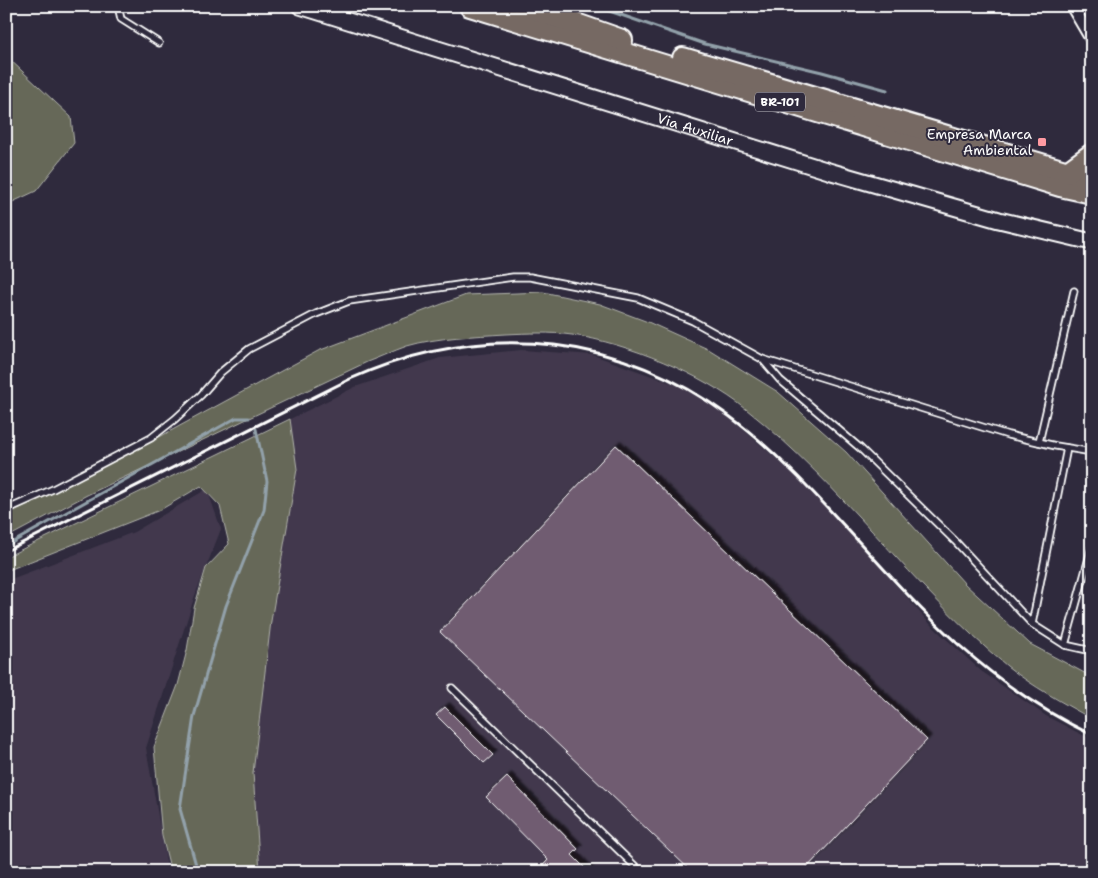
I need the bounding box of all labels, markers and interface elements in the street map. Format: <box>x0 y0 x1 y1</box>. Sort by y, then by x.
road number: BR-101 <box>755 92 805 111</box>
street label: Via Auxiliar <box>655 109 736 150</box>
place label: Empresa Marca Ambiental <box>927 125 1033 159</box>
marker: Empresa Marca Ambiental <box>1036 136 1048 148</box>

